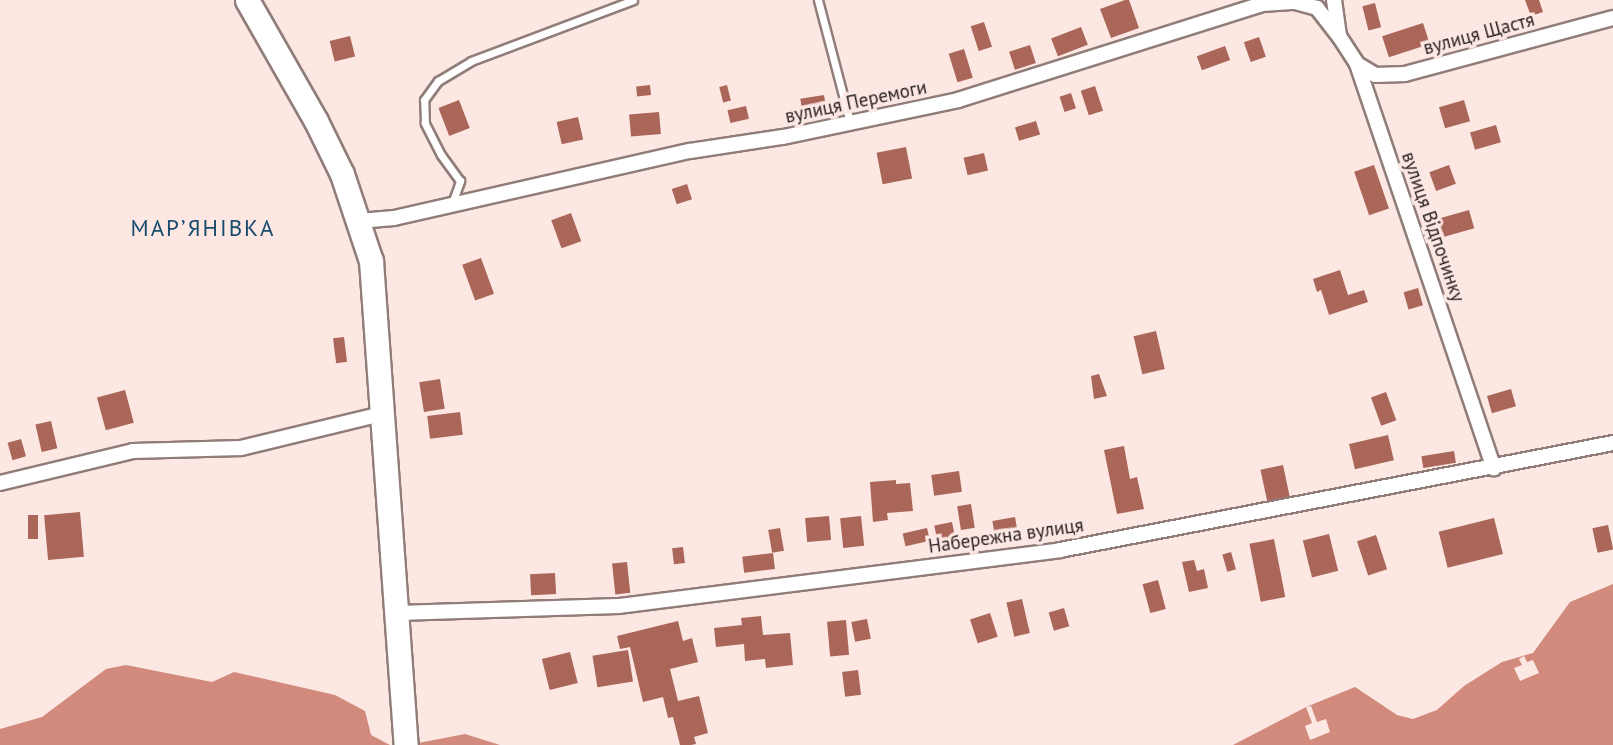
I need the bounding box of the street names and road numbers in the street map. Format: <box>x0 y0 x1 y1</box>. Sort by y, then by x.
street label: вулиця Щастя <box>1421 8 1537 60</box>
street label: вулиця Перемоги <box>783 76 929 128</box>
street label: вулиця Відпочинку <box>1397 149 1469 305</box>
street label: Набережна вулиця <box>927 514 1085 558</box>

